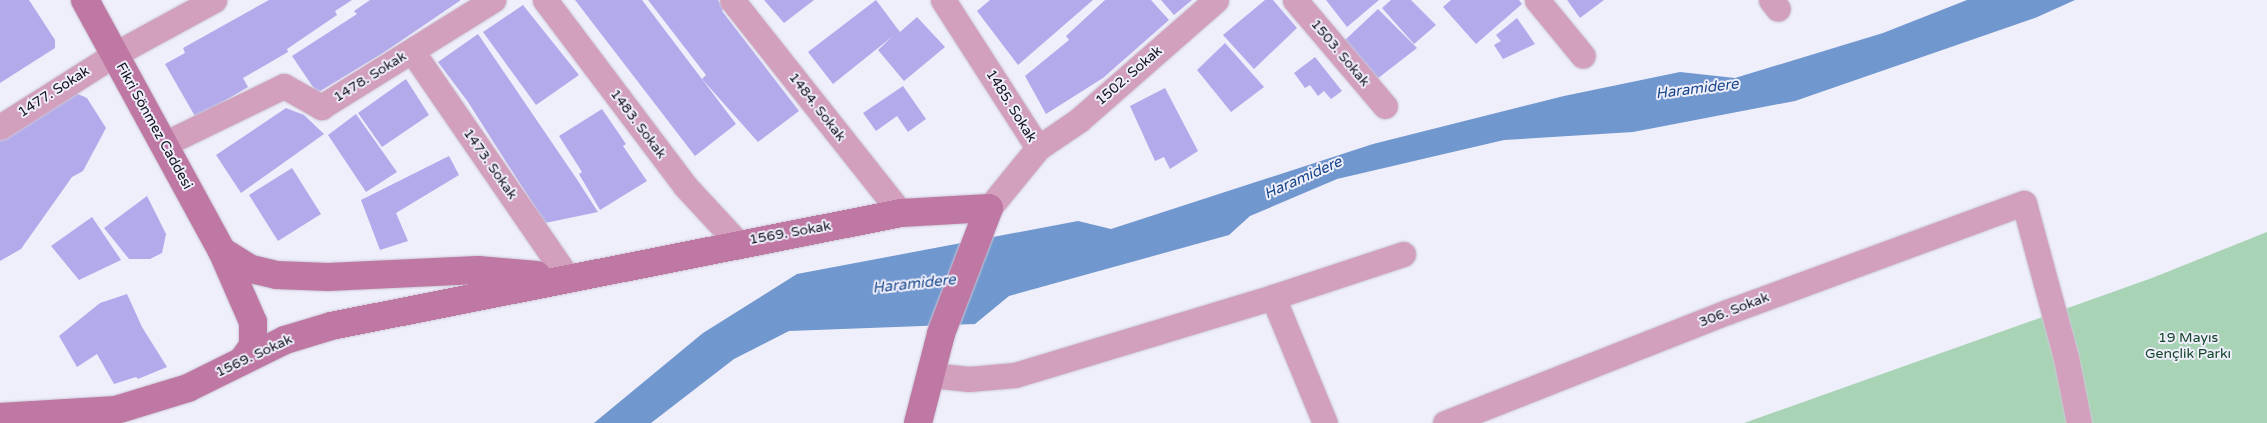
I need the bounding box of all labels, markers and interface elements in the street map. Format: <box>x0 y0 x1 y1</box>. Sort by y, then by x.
street label: 1503. Sokak <box>1307 16 1373 90</box>
street label: 1502. Sokak <box>1092 43 1166 109</box>
street label: 1478. Sokak <box>331 48 409 106</box>
street label: Fikri Sönmez Caddesi <box>112 60 196 192</box>
street label: 1477. Sokak <box>15 63 93 121</box>
street label: 1485. Sokak <box>982 67 1040 145</box>
street label: 1484. Sokak <box>785 69 849 145</box>
water label: Haramidere <box>1655 75 1739 103</box>
street label: 1483. Sokak <box>606 86 670 162</box>
street label: 1473. Sokak <box>459 125 521 203</box>
water label: Haramidere <box>1261 153 1345 203</box>
street label: 1569. Sokak <box>748 218 832 248</box>
water label: Haramidere <box>872 271 956 297</box>
street label: 306. Sokak <box>1697 289 1771 331</box>
park label: 19 Mayıs Gençlik Parkı <box>2145 330 2231 362</box>
street label: 1569. Sokak <box>213 331 295 381</box>

